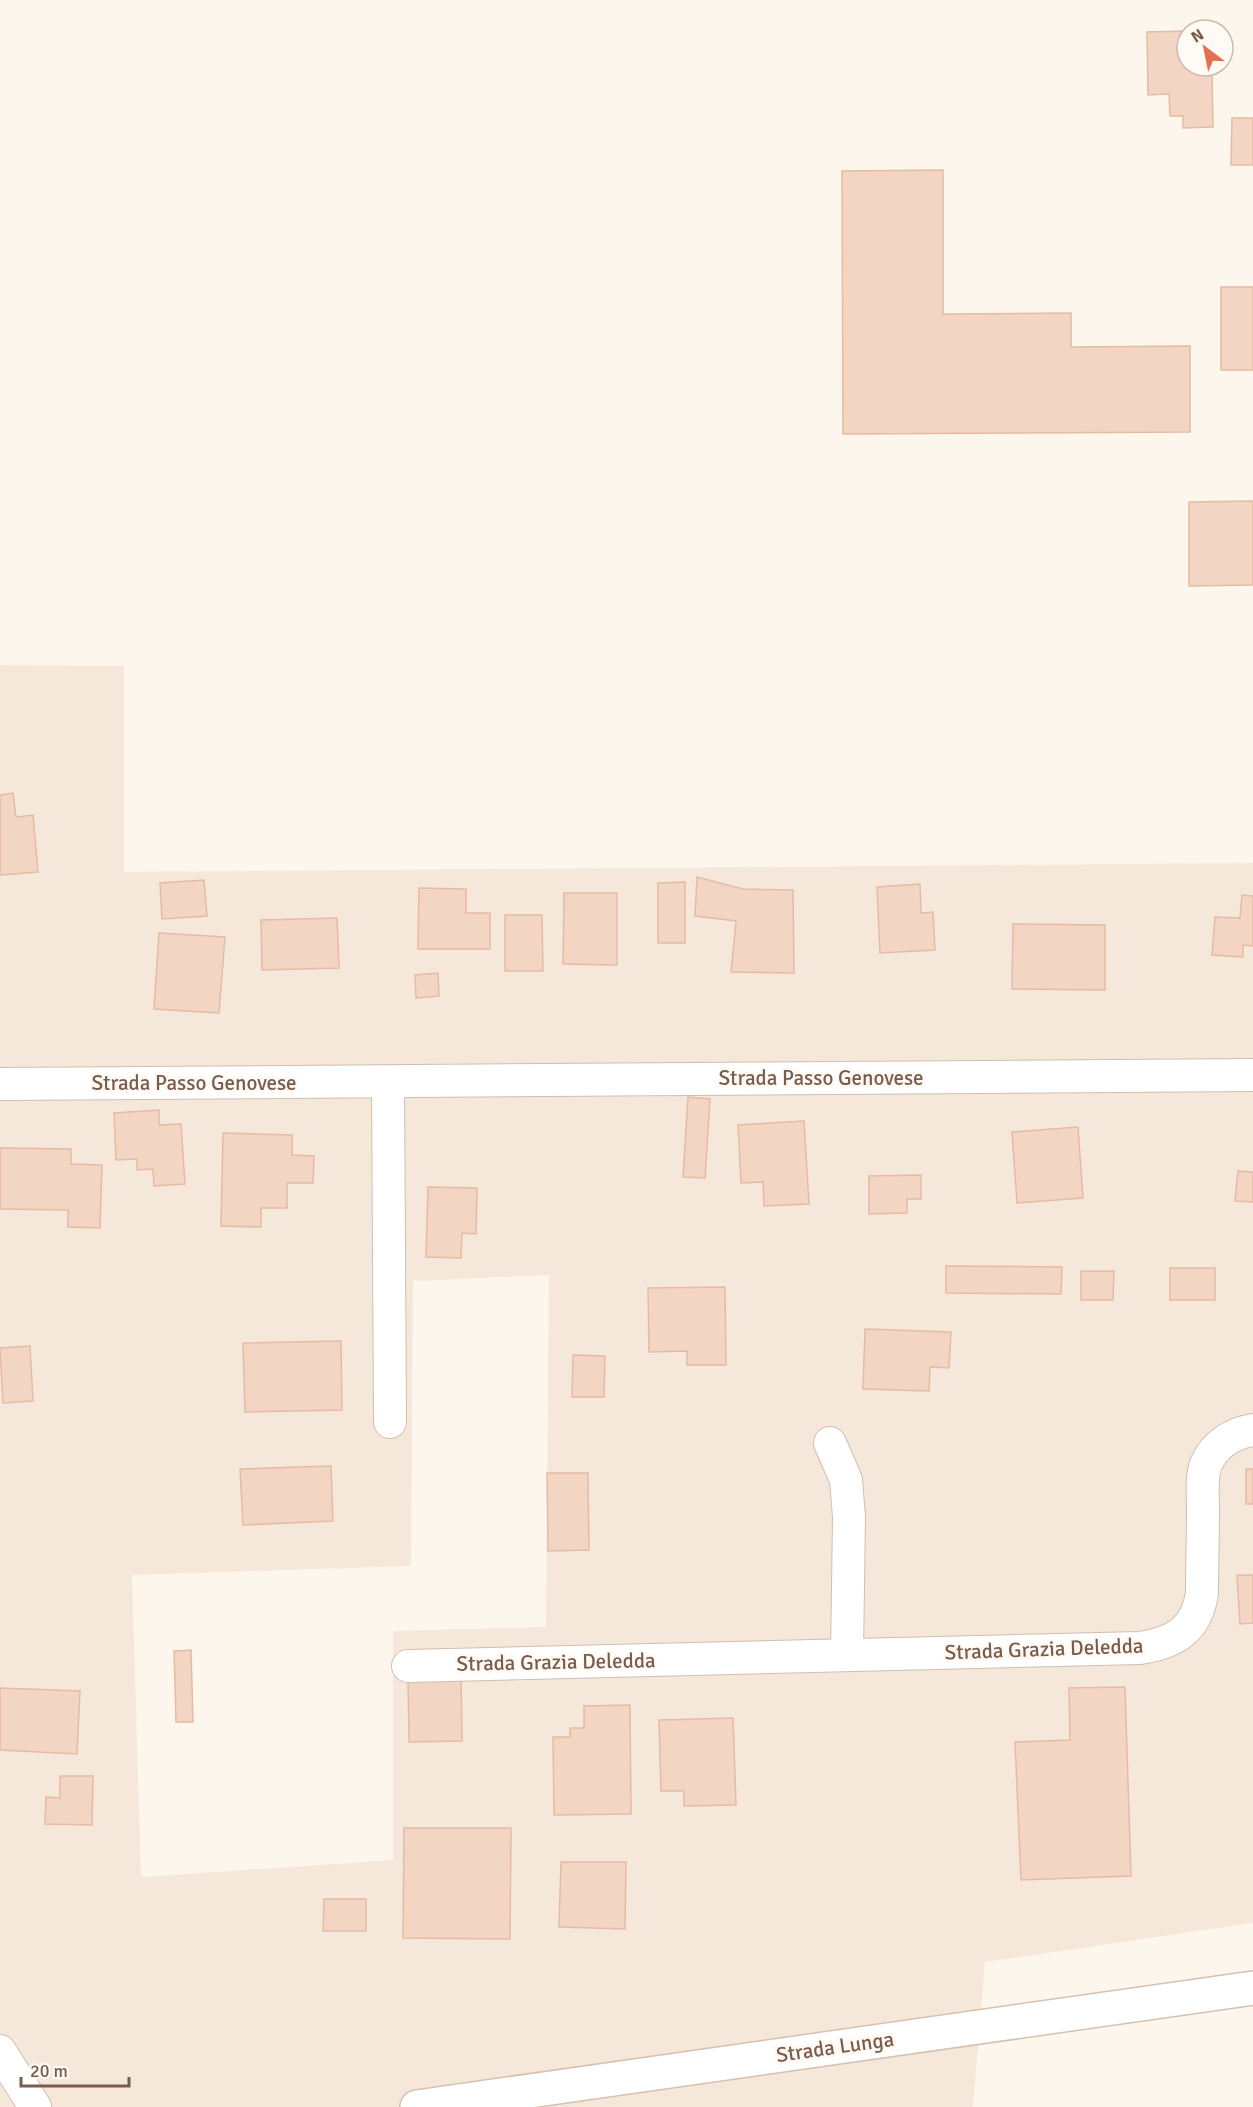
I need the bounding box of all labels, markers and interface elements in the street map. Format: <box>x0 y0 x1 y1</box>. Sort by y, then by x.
north arrow <box>1175 18 1235 78</box>
text: N <box>1188 25 1208 48</box>
street label: Strada Passo Genovese <box>718 1065 924 1091</box>
street label: Strada Passo Genovese <box>91 1070 297 1096</box>
street label: Strada Grazia Deledda <box>944 1633 1144 1665</box>
street label: Strada Grazia Deledda <box>456 1647 656 1677</box>
street label: Strada Lunga <box>774 2026 896 2068</box>
scale bar <box>21 2050 129 2088</box>
text: 20 m <box>30 2060 68 2082</box>

